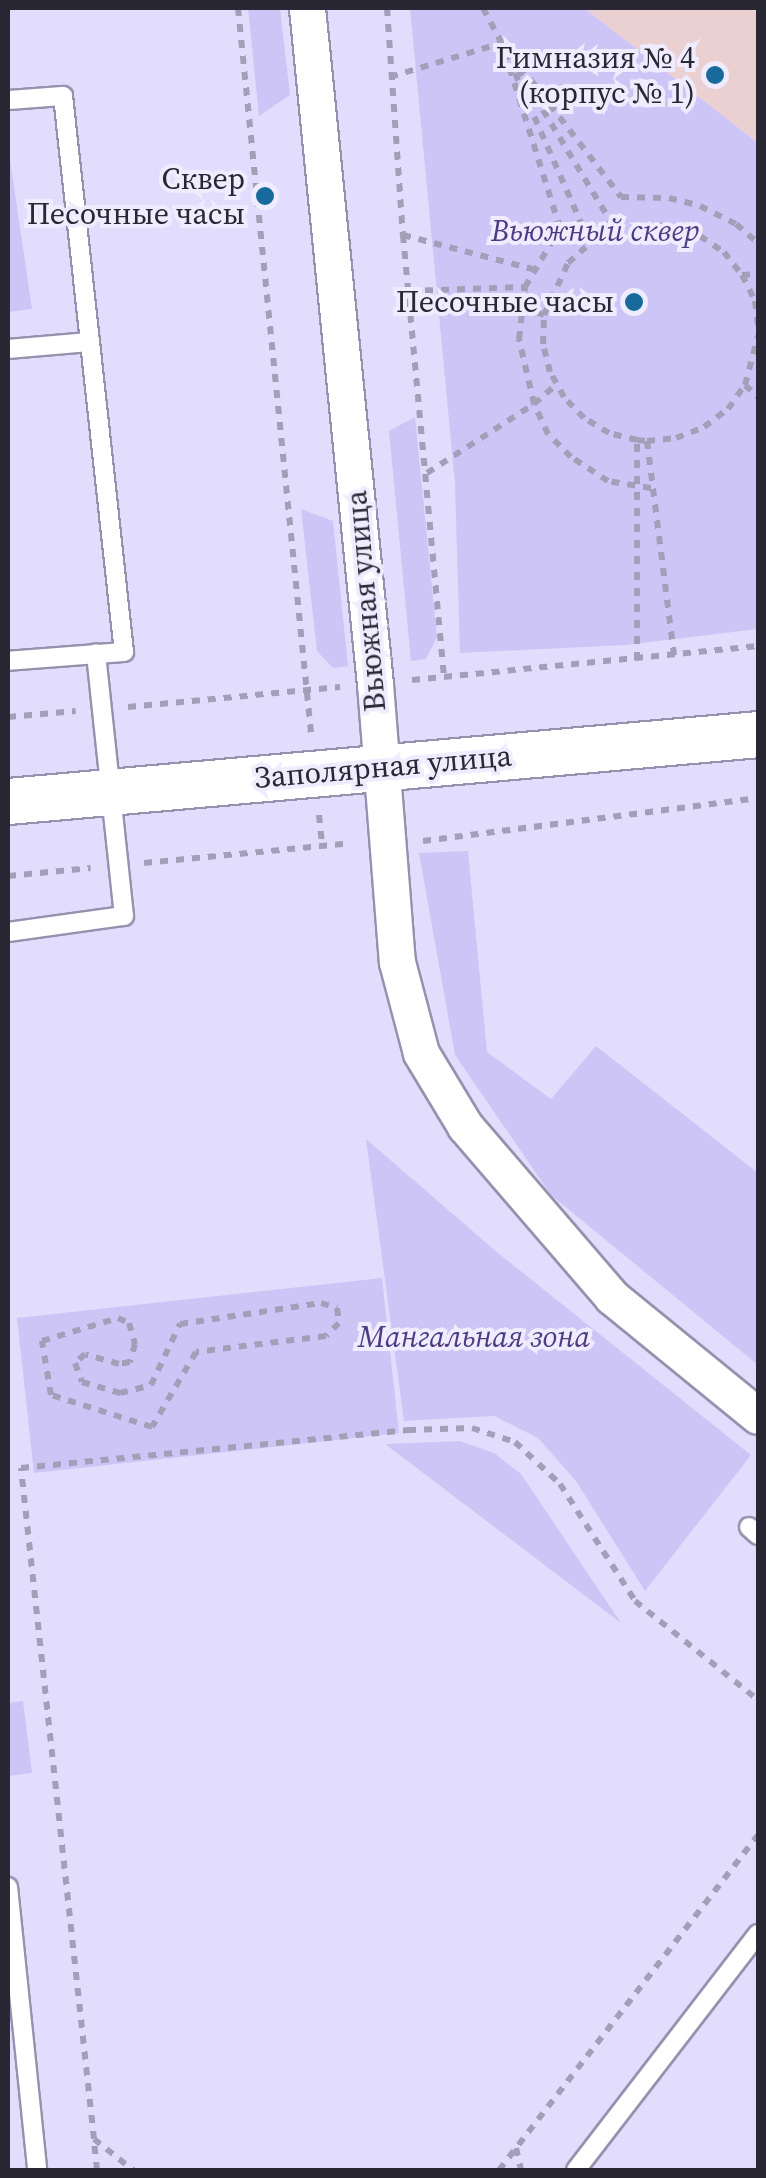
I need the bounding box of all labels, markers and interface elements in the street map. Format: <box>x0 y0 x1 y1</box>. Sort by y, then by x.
place label: Гимназия № 4 (корпус № 1) <box>496 40 695 110</box>
marker: Гимназия № 4 (корпус № 1) <box>704 64 726 86</box>
place label: Сквер Песочные часы <box>27 161 245 232</box>
marker: Сквер Песочные часы <box>254 185 276 207</box>
park label: Вьюжный сквер <box>491 213 699 249</box>
place label: Песочные часы <box>396 284 614 320</box>
marker: Песочные часы <box>623 291 645 313</box>
street label: Вьюжная улица <box>338 489 394 713</box>
street label: Заполярная улица <box>253 738 513 796</box>
park label: Мангальная зона <box>358 1319 590 1355</box>

